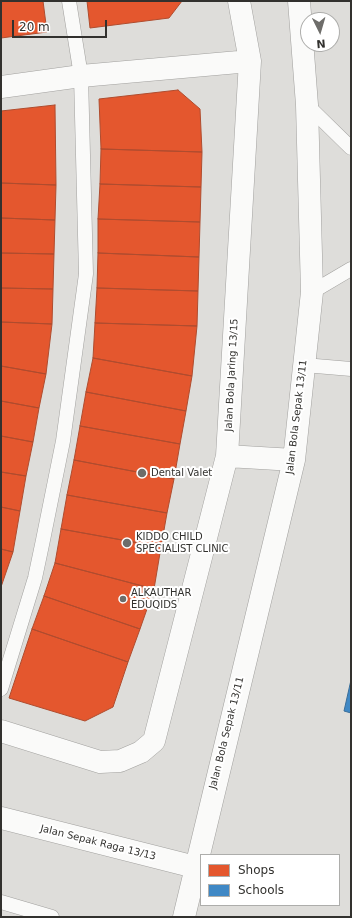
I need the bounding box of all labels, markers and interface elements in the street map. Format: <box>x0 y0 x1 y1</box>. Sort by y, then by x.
scale bar <box>14 12 109 38</box>
north arrow <box>300 12 340 52</box>
text: 20 m <box>19 20 50 34</box>
text: N <box>316 37 326 50</box>
street label: Jalan Bola Jaring 13/15 <box>223 318 241 432</box>
street label: Jalan Bola Sepak 13/11 <box>284 359 310 475</box>
marker: Dental Valet <box>136 467 148 479</box>
place label: Dental Valet <box>151 467 212 479</box>
place label: KIDDO CHILD SPECIALIST CLINIC <box>136 531 229 554</box>
marker: KIDDO CHILD SPECIALIST CLINIC <box>121 537 133 549</box>
place label: ALKAUTHAR EDUQIDS <box>131 587 191 610</box>
marker: ALKAUTHAR EDUQIDS <box>118 594 128 604</box>
street label: Jalan Bola Sepak 13/11 <box>207 676 247 790</box>
street label: Jalan Sepak Raga 13/13 <box>39 823 157 863</box>
legend <box>200 854 340 906</box>
text: Shops <box>238 863 274 877</box>
text: Schools <box>238 883 284 897</box>

